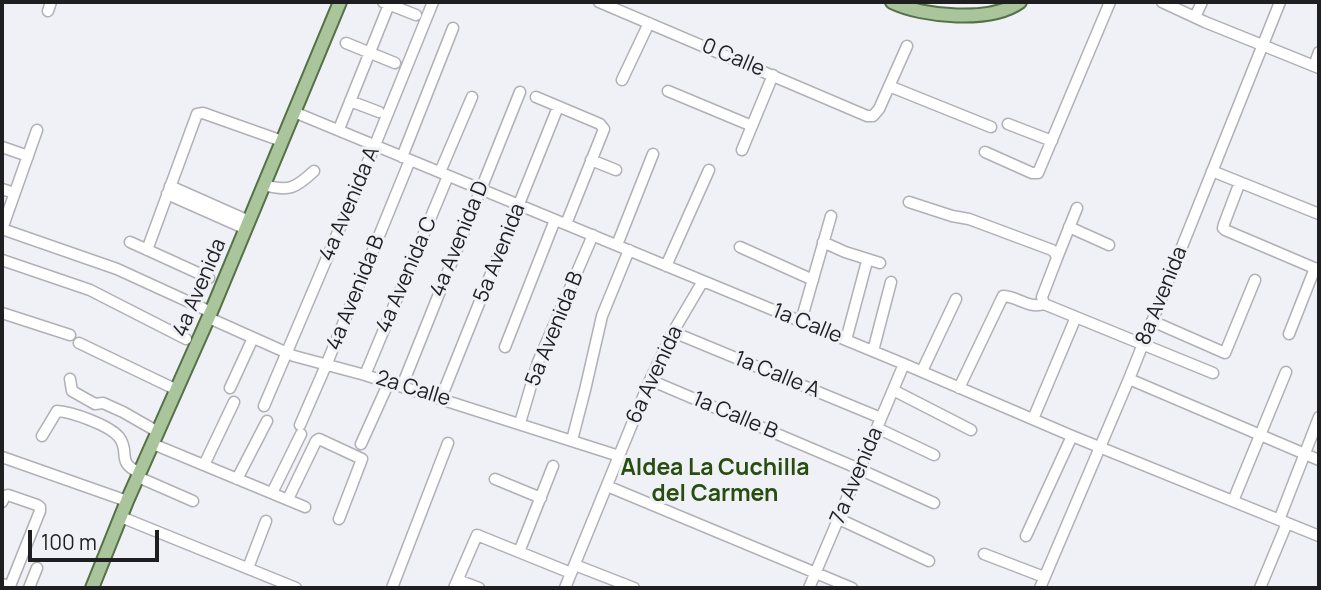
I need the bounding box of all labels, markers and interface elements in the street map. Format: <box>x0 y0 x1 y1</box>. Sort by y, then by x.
street label: 0 Calle <box>698 34 768 82</box>
street label: 4a Avenida A <box>315 143 385 265</box>
street label: 4a Avenida D <box>425 177 495 301</box>
street label: 5a Avenida <box>469 200 531 306</box>
street label: 4a Avenida C <box>371 213 443 337</box>
street label: 4a Avenida B <box>322 232 390 354</box>
street label: 4a Avenida <box>168 235 232 341</box>
street label: 8a Avenida <box>1131 243 1193 349</box>
street label: 5a Avenida B <box>521 268 589 390</box>
street label: 1a Calle <box>769 299 845 349</box>
street label: 6a Avenida <box>621 322 689 428</box>
street label: 1a Calle A <box>730 346 824 404</box>
street label: 2a Calle <box>373 366 453 412</box>
street label: 1a Calle B <box>689 387 781 445</box>
street label: 7a Avenida <box>825 424 889 528</box>
district label: Aldea La Cuchilla del Carmen <box>620 455 810 509</box>
scale bar <box>32 516 163 560</box>
text: 100 m <box>41 528 97 556</box>

